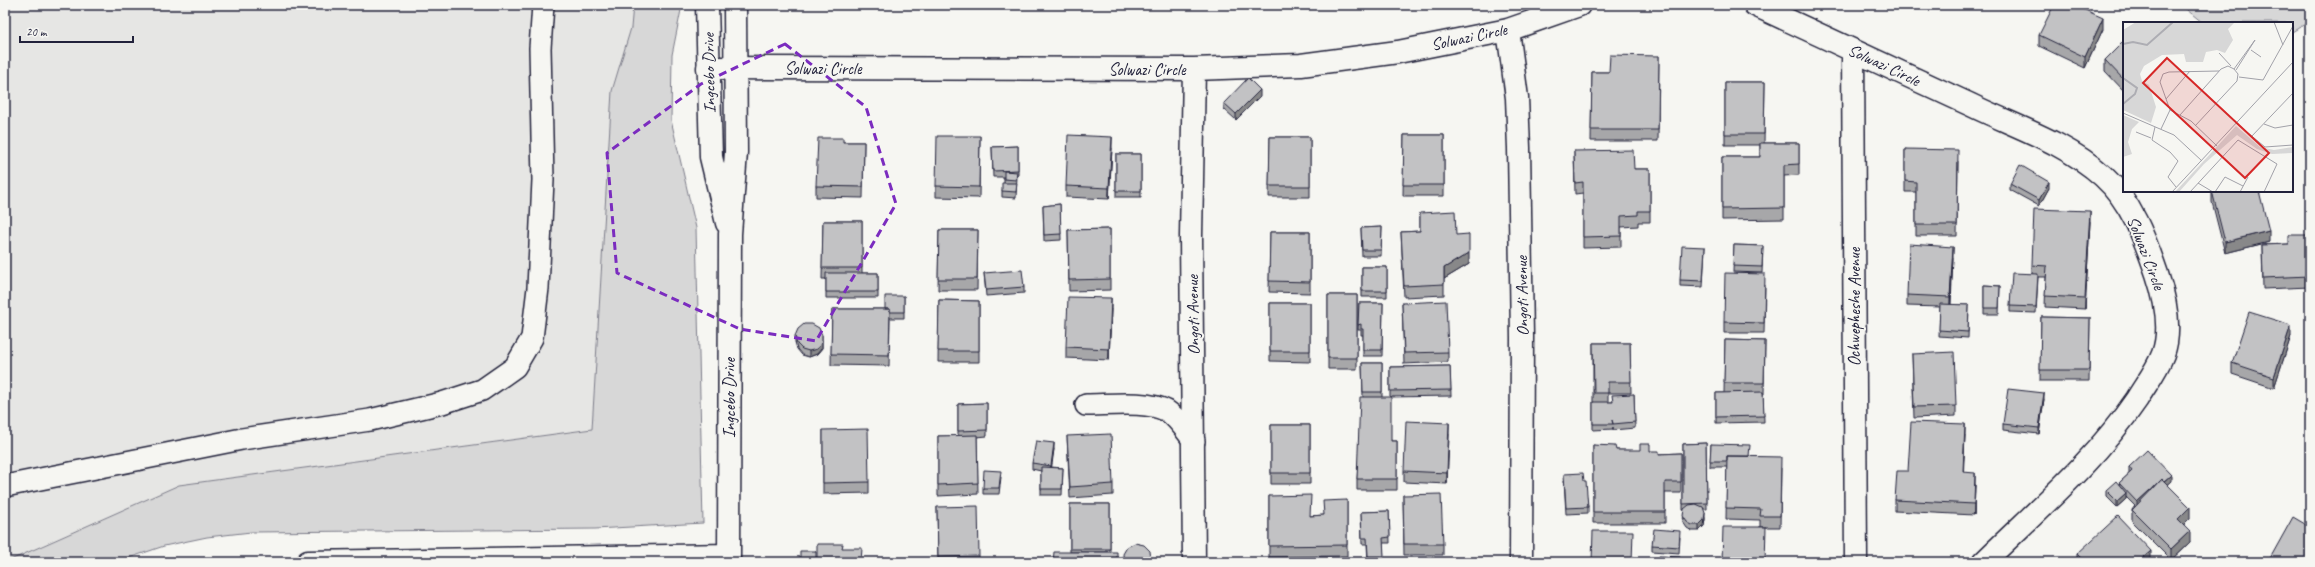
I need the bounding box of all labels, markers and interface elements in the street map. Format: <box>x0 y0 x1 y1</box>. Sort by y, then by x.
scale bar <box>20 18 133 44</box>
street label: Solwazi Circle <box>1429 18 1510 55</box>
inset map <box>2123 22 2293 192</box>
text: 20 m <box>26 24 48 40</box>
street label: Ingcebo Drive <box>698 31 720 113</box>
street label: Solwazi Circle <box>1845 39 1925 91</box>
street label: Solwazi Circle <box>785 58 863 79</box>
street label: Solwazi Circle <box>1109 59 1187 80</box>
street label: Solwazi Circle <box>2122 213 2170 294</box>
street label: Ochwepheshe Avenue <box>1844 246 1865 366</box>
street label: Ongoti Avenue <box>1511 254 1533 336</box>
street label: Ongoti Avenue <box>1182 273 1204 355</box>
street label: Ingcebo Drive <box>719 357 740 438</box>

